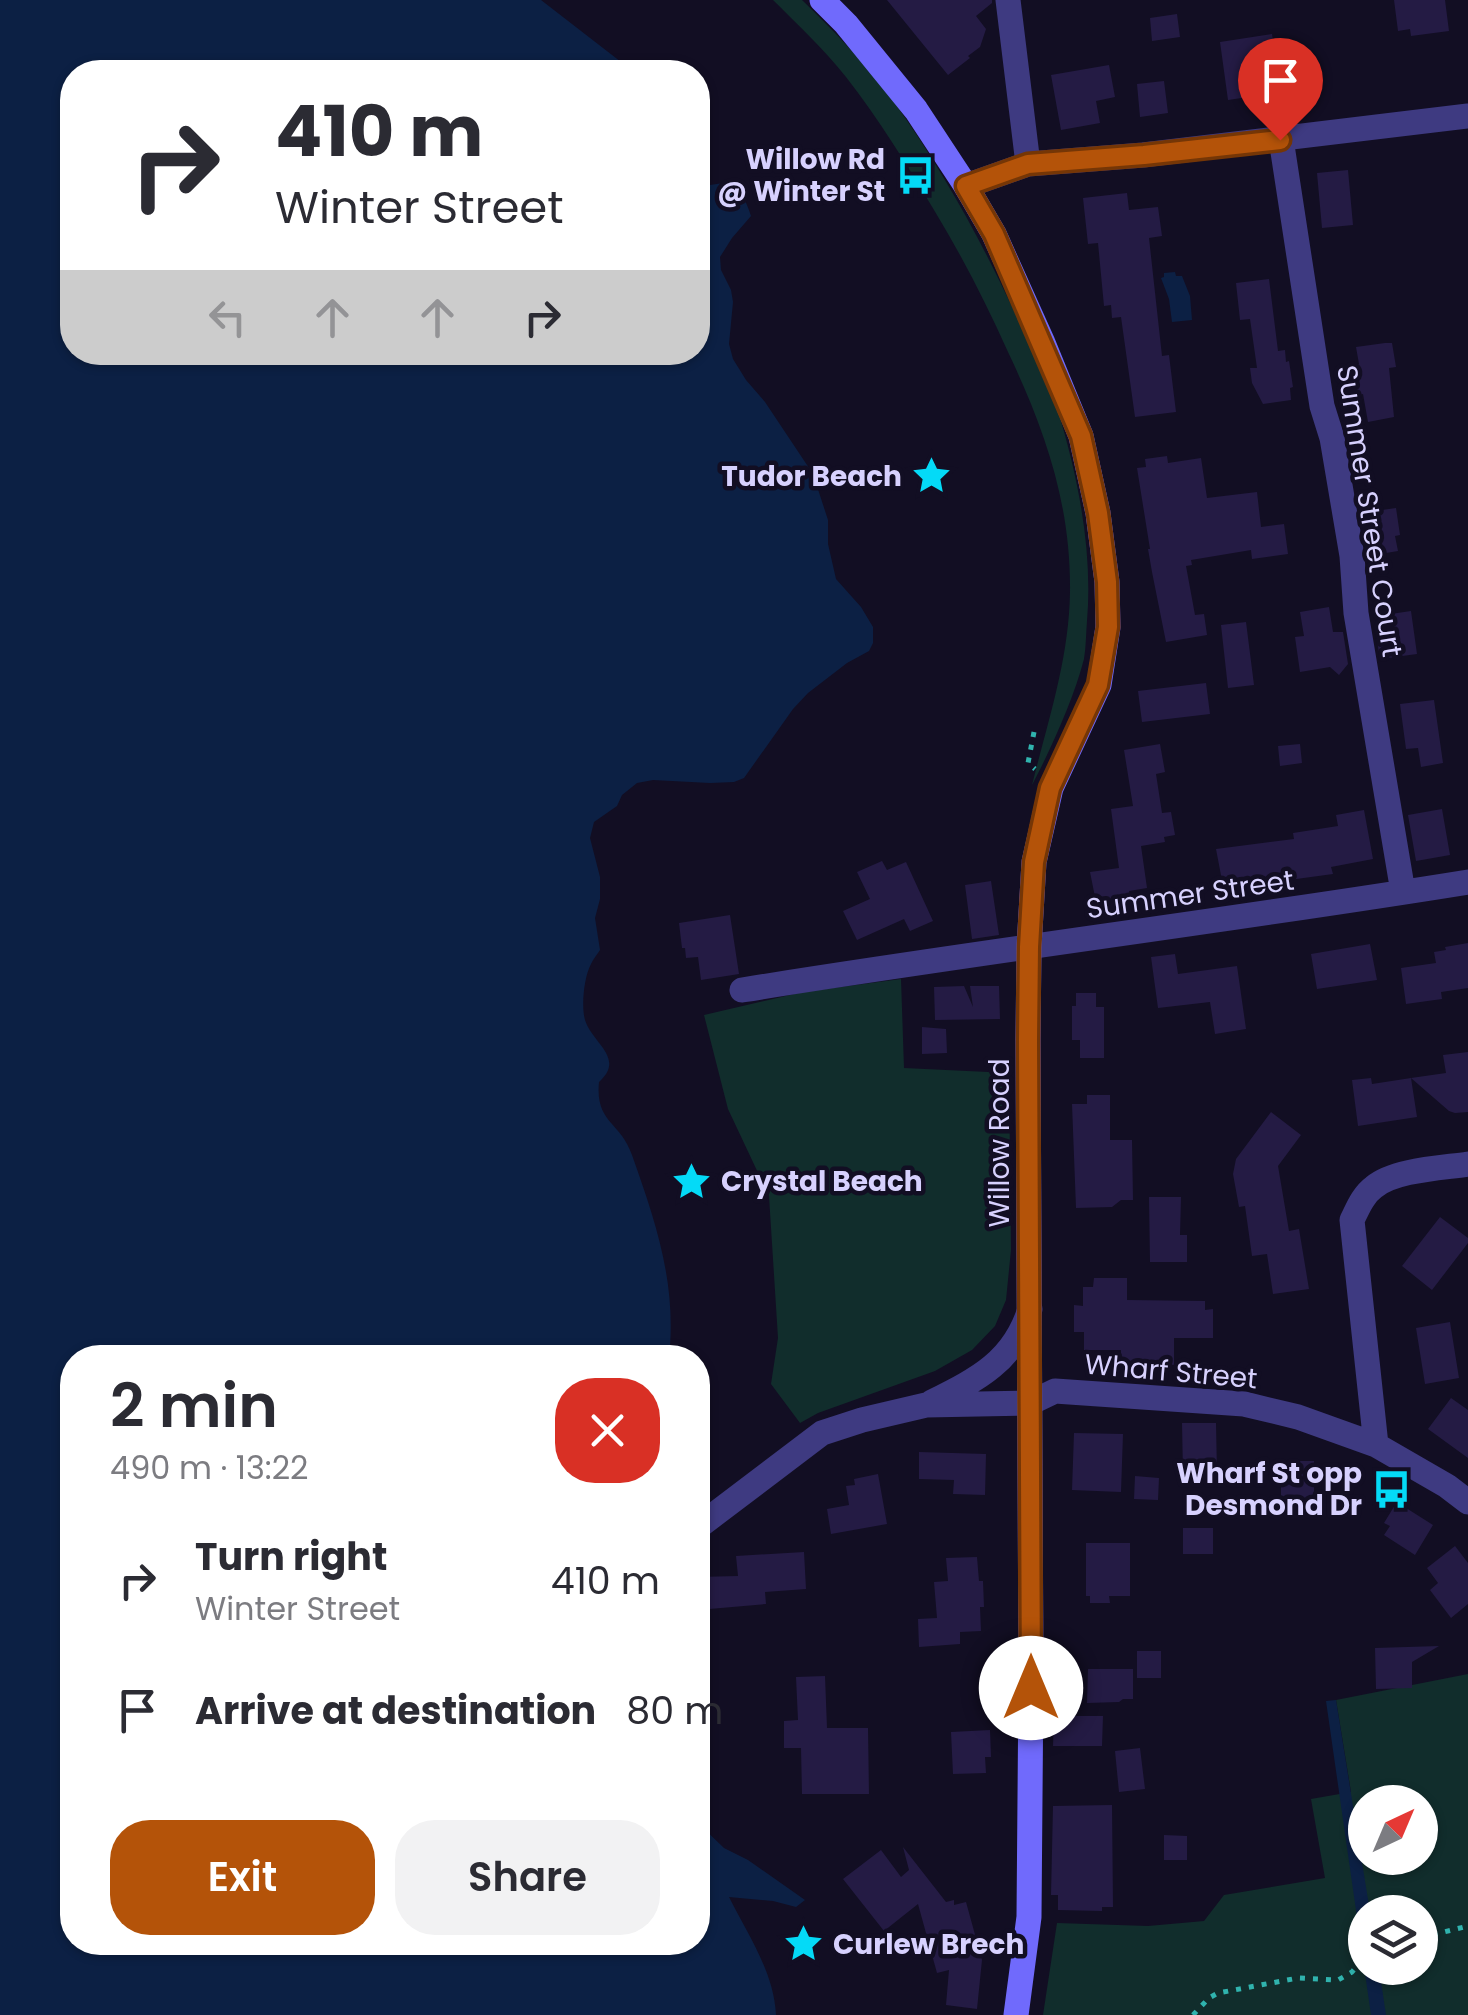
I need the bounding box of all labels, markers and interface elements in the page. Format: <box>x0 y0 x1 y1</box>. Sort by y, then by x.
pin <box>1238 38 1323 141</box>
icon: arrive <box>1253 53 1308 108</box>
text: 410 m <box>275 82 483 181</box>
icon: right <box>110 100 240 230</box>
place label: Willow Rd @ Winter St <box>717 140 885 211</box>
bus stop icon: Willow Rd @ Winter St <box>894 154 936 196</box>
text: Winter Street <box>275 176 564 239</box>
icon: left <box>200 290 255 345</box>
icon: ahead <box>305 290 360 345</box>
icon: ahead <box>410 290 465 345</box>
icon: right <box>515 290 570 345</box>
street label: Summer Street Court <box>1327 362 1412 660</box>
place icon: Tudor Beach <box>911 455 953 497</box>
place label: Tudor Beach <box>721 457 902 496</box>
street label: Summer Street <box>1084 861 1296 928</box>
street label: Willow Road <box>980 1058 1019 1228</box>
place icon: Crystal Beach <box>670 1160 712 1202</box>
place label: Crystal Beach <box>721 1162 923 1201</box>
street label: Wharf Street <box>1083 1345 1259 1398</box>
text: 2 min <box>110 1364 278 1448</box>
button: close <box>555 1378 660 1483</box>
text: 490 m · 13:22 <box>110 1445 308 1490</box>
place label: Wharf St opp Desmond Dr <box>1176 1454 1362 1525</box>
bus stop icon: Wharf St opp Desmond Dr <box>1371 1468 1413 1510</box>
text: Turn right <box>195 1530 387 1583</box>
icon: right <box>110 1553 165 1608</box>
text: 410 m <box>551 1554 660 1607</box>
text: Winter Street <box>195 1586 400 1631</box>
position arrow <box>979 1636 1083 1740</box>
icon: arrive <box>110 1683 165 1738</box>
text: Arrive at destination <box>195 1684 596 1737</box>
text: 80 m <box>626 1684 723 1737</box>
north arrow <box>1348 1785 1438 1875</box>
map controls <box>1348 1785 1438 1985</box>
button: Exit <box>110 1820 375 1935</box>
button: Share <box>395 1820 660 1935</box>
button: layers <box>1348 1895 1438 1985</box>
place icon: Curlew Brech <box>782 1923 824 1965</box>
place label: Curlew Brech <box>833 1925 1024 1964</box>

